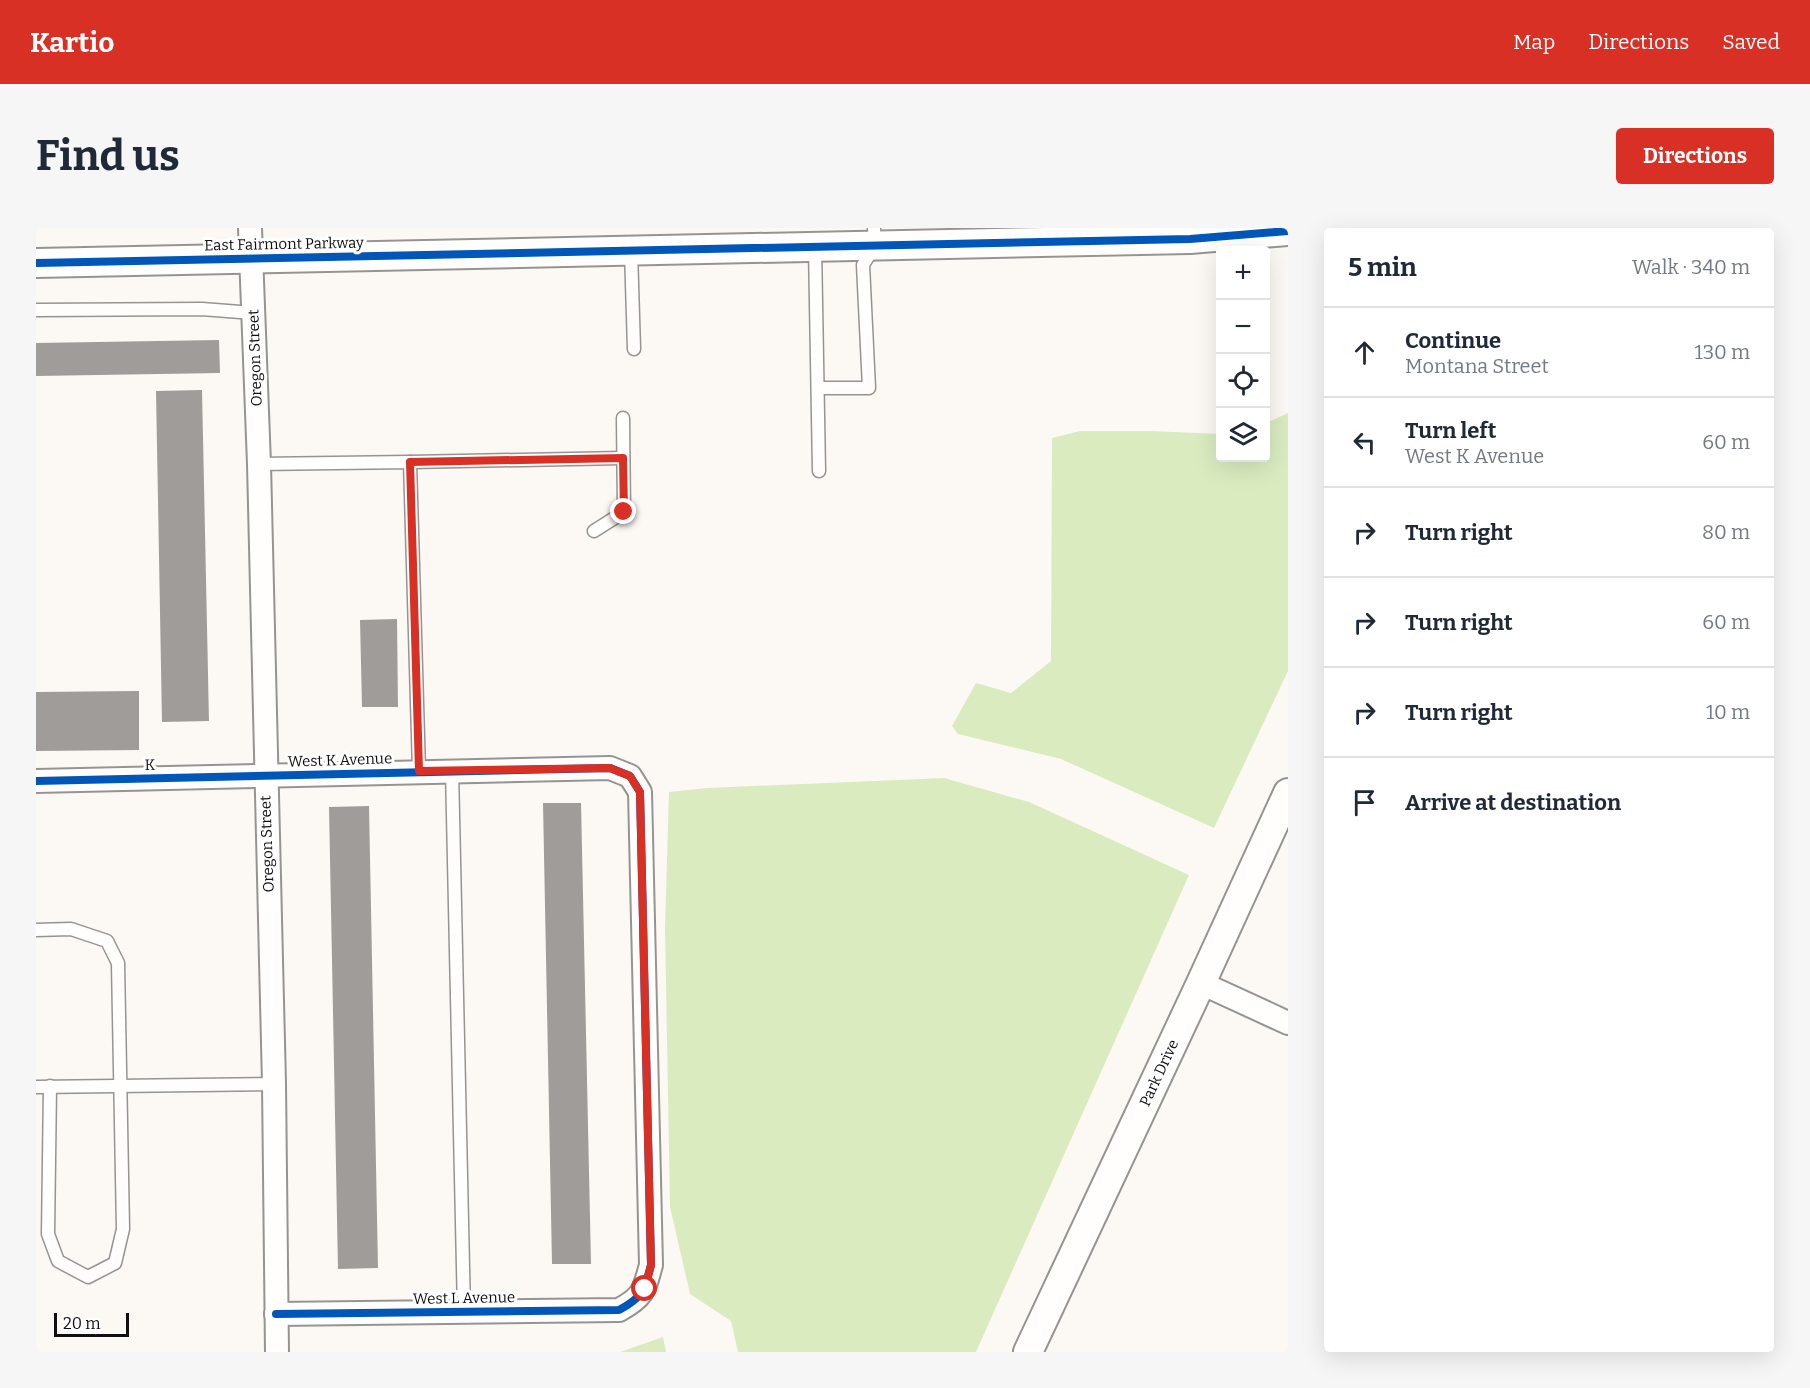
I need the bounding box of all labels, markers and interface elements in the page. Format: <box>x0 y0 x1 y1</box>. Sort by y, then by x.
text: Kartio <box>30 26 114 59</box>
text: Map <box>1513 29 1555 55</box>
text: Directions <box>1588 29 1689 55</box>
text: Saved <box>1722 29 1780 55</box>
button: Directions <box>1616 128 1774 184</box>
text: Find us <box>36 131 180 181</box>
street label: East Fairmont Parkway <box>204 234 364 254</box>
map controls <box>1216 246 1270 462</box>
button: + <box>1216 246 1270 300</box>
text: 5 min <box>1348 252 1417 283</box>
text: Walk · 340 m <box>1632 255 1750 279</box>
button: − <box>1216 300 1270 354</box>
street label: Oregon Street <box>244 309 266 407</box>
text: Continue <box>1405 327 1501 354</box>
icon: ahead <box>1348 336 1381 369</box>
text: 130 m <box>1695 340 1750 364</box>
button: locate <box>1216 354 1270 408</box>
text: Montana Street <box>1405 354 1549 378</box>
button: layers <box>1216 408 1270 462</box>
text: Turn left <box>1405 417 1497 444</box>
icon: left <box>1348 426 1381 459</box>
text: 60 m <box>1702 430 1750 454</box>
text: West K Avenue <box>1405 444 1544 468</box>
route end <box>610 498 636 524</box>
icon: right <box>1348 516 1381 549</box>
text: Turn right <box>1405 519 1513 546</box>
text: 80 m <box>1702 520 1750 544</box>
icon: right <box>1348 606 1381 639</box>
text: Turn right <box>1405 609 1513 636</box>
text: 60 m <box>1702 610 1750 634</box>
icon: right <box>1348 696 1381 729</box>
text: Turn right <box>1405 699 1513 726</box>
text: 10 m <box>1706 700 1750 724</box>
street label: West K Avenue <box>287 749 393 771</box>
street label: K <box>145 756 156 774</box>
icon: arrive <box>1348 786 1381 819</box>
text: Arrive at destination <box>1405 789 1621 816</box>
street label: Oregon Street <box>256 795 278 893</box>
street label: Park Drive <box>1136 1037 1182 1109</box>
route start <box>631 1275 657 1301</box>
street label: West L Avenue <box>413 1288 515 1308</box>
scale bar <box>54 1310 129 1338</box>
text: 20 m <box>63 1314 100 1333</box>

